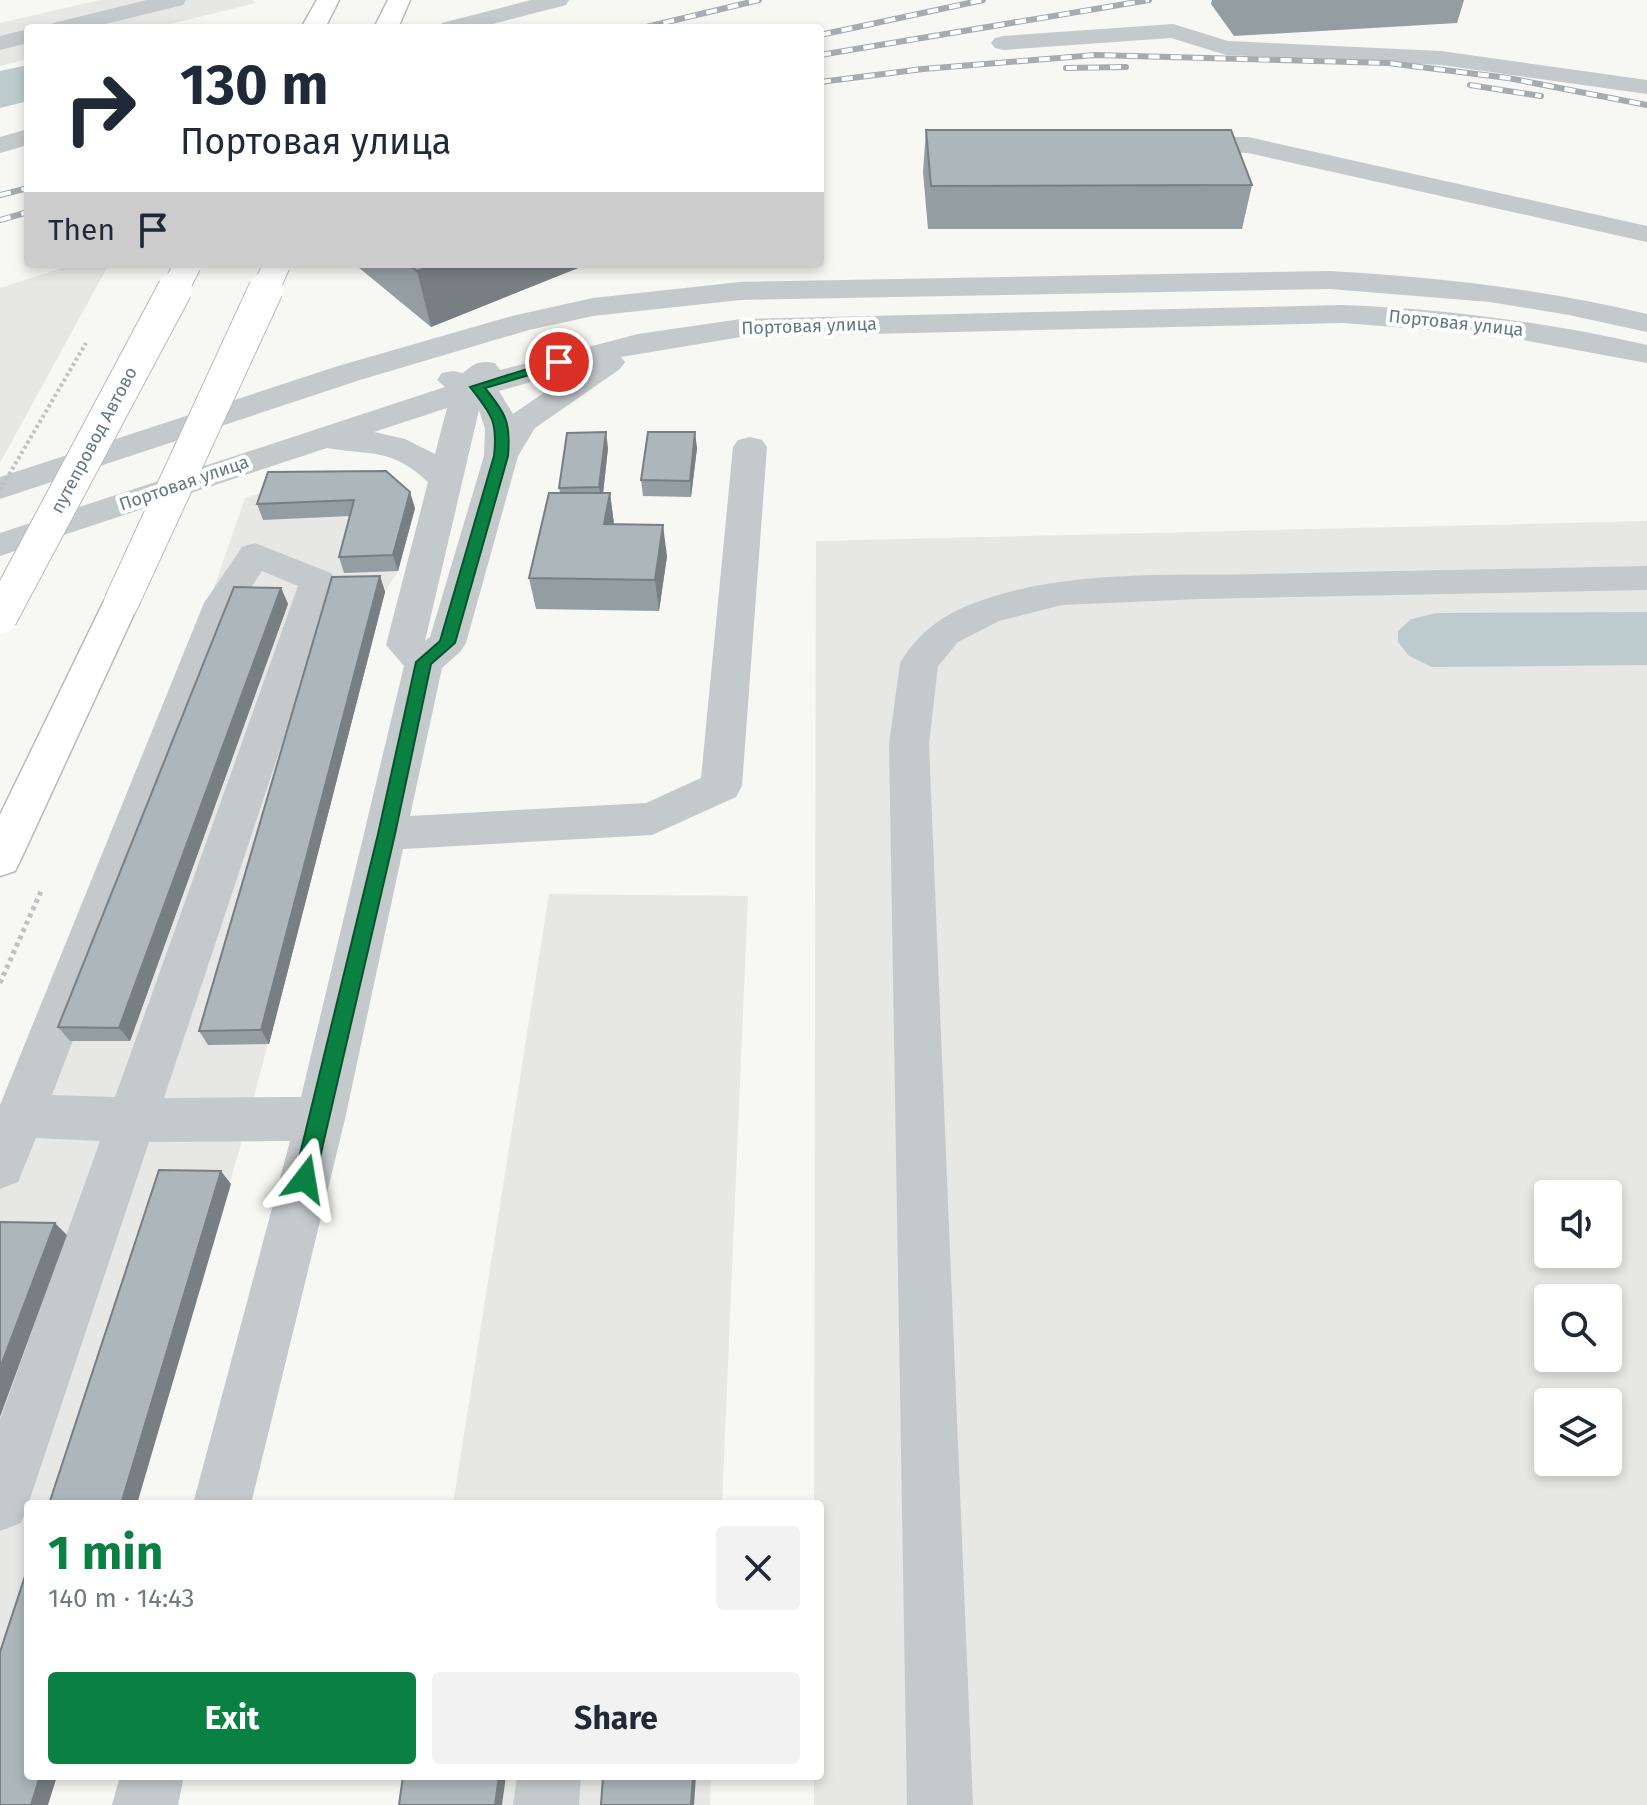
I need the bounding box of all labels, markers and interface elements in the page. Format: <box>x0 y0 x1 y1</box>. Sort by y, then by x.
text: 130 m <box>180 52 328 119</box>
icon: right <box>48 56 152 160</box>
text: Портовая улица <box>180 120 451 164</box>
icon: arrive <box>131 208 175 252</box>
text: Then <box>48 212 115 248</box>
street label: Портовая улица <box>1387 305 1525 341</box>
street label: Портовая улица <box>741 313 877 339</box>
pin <box>525 328 593 396</box>
icon: arrive <box>537 340 581 384</box>
street label: путепровод Автово <box>46 363 142 517</box>
street label: Портовая улица <box>116 451 252 515</box>
position arrow <box>263 1137 347 1221</box>
map controls <box>1534 1180 1622 1476</box>
button: sound <box>1534 1180 1622 1268</box>
button: search <box>1534 1284 1622 1372</box>
button: layers <box>1534 1388 1622 1476</box>
text: 1 min <box>48 1524 163 1582</box>
button: close <box>716 1526 800 1610</box>
text: 140 m · 14:43 <box>48 1583 194 1614</box>
button: Exit <box>48 1672 416 1764</box>
button: Share <box>432 1672 800 1764</box>

